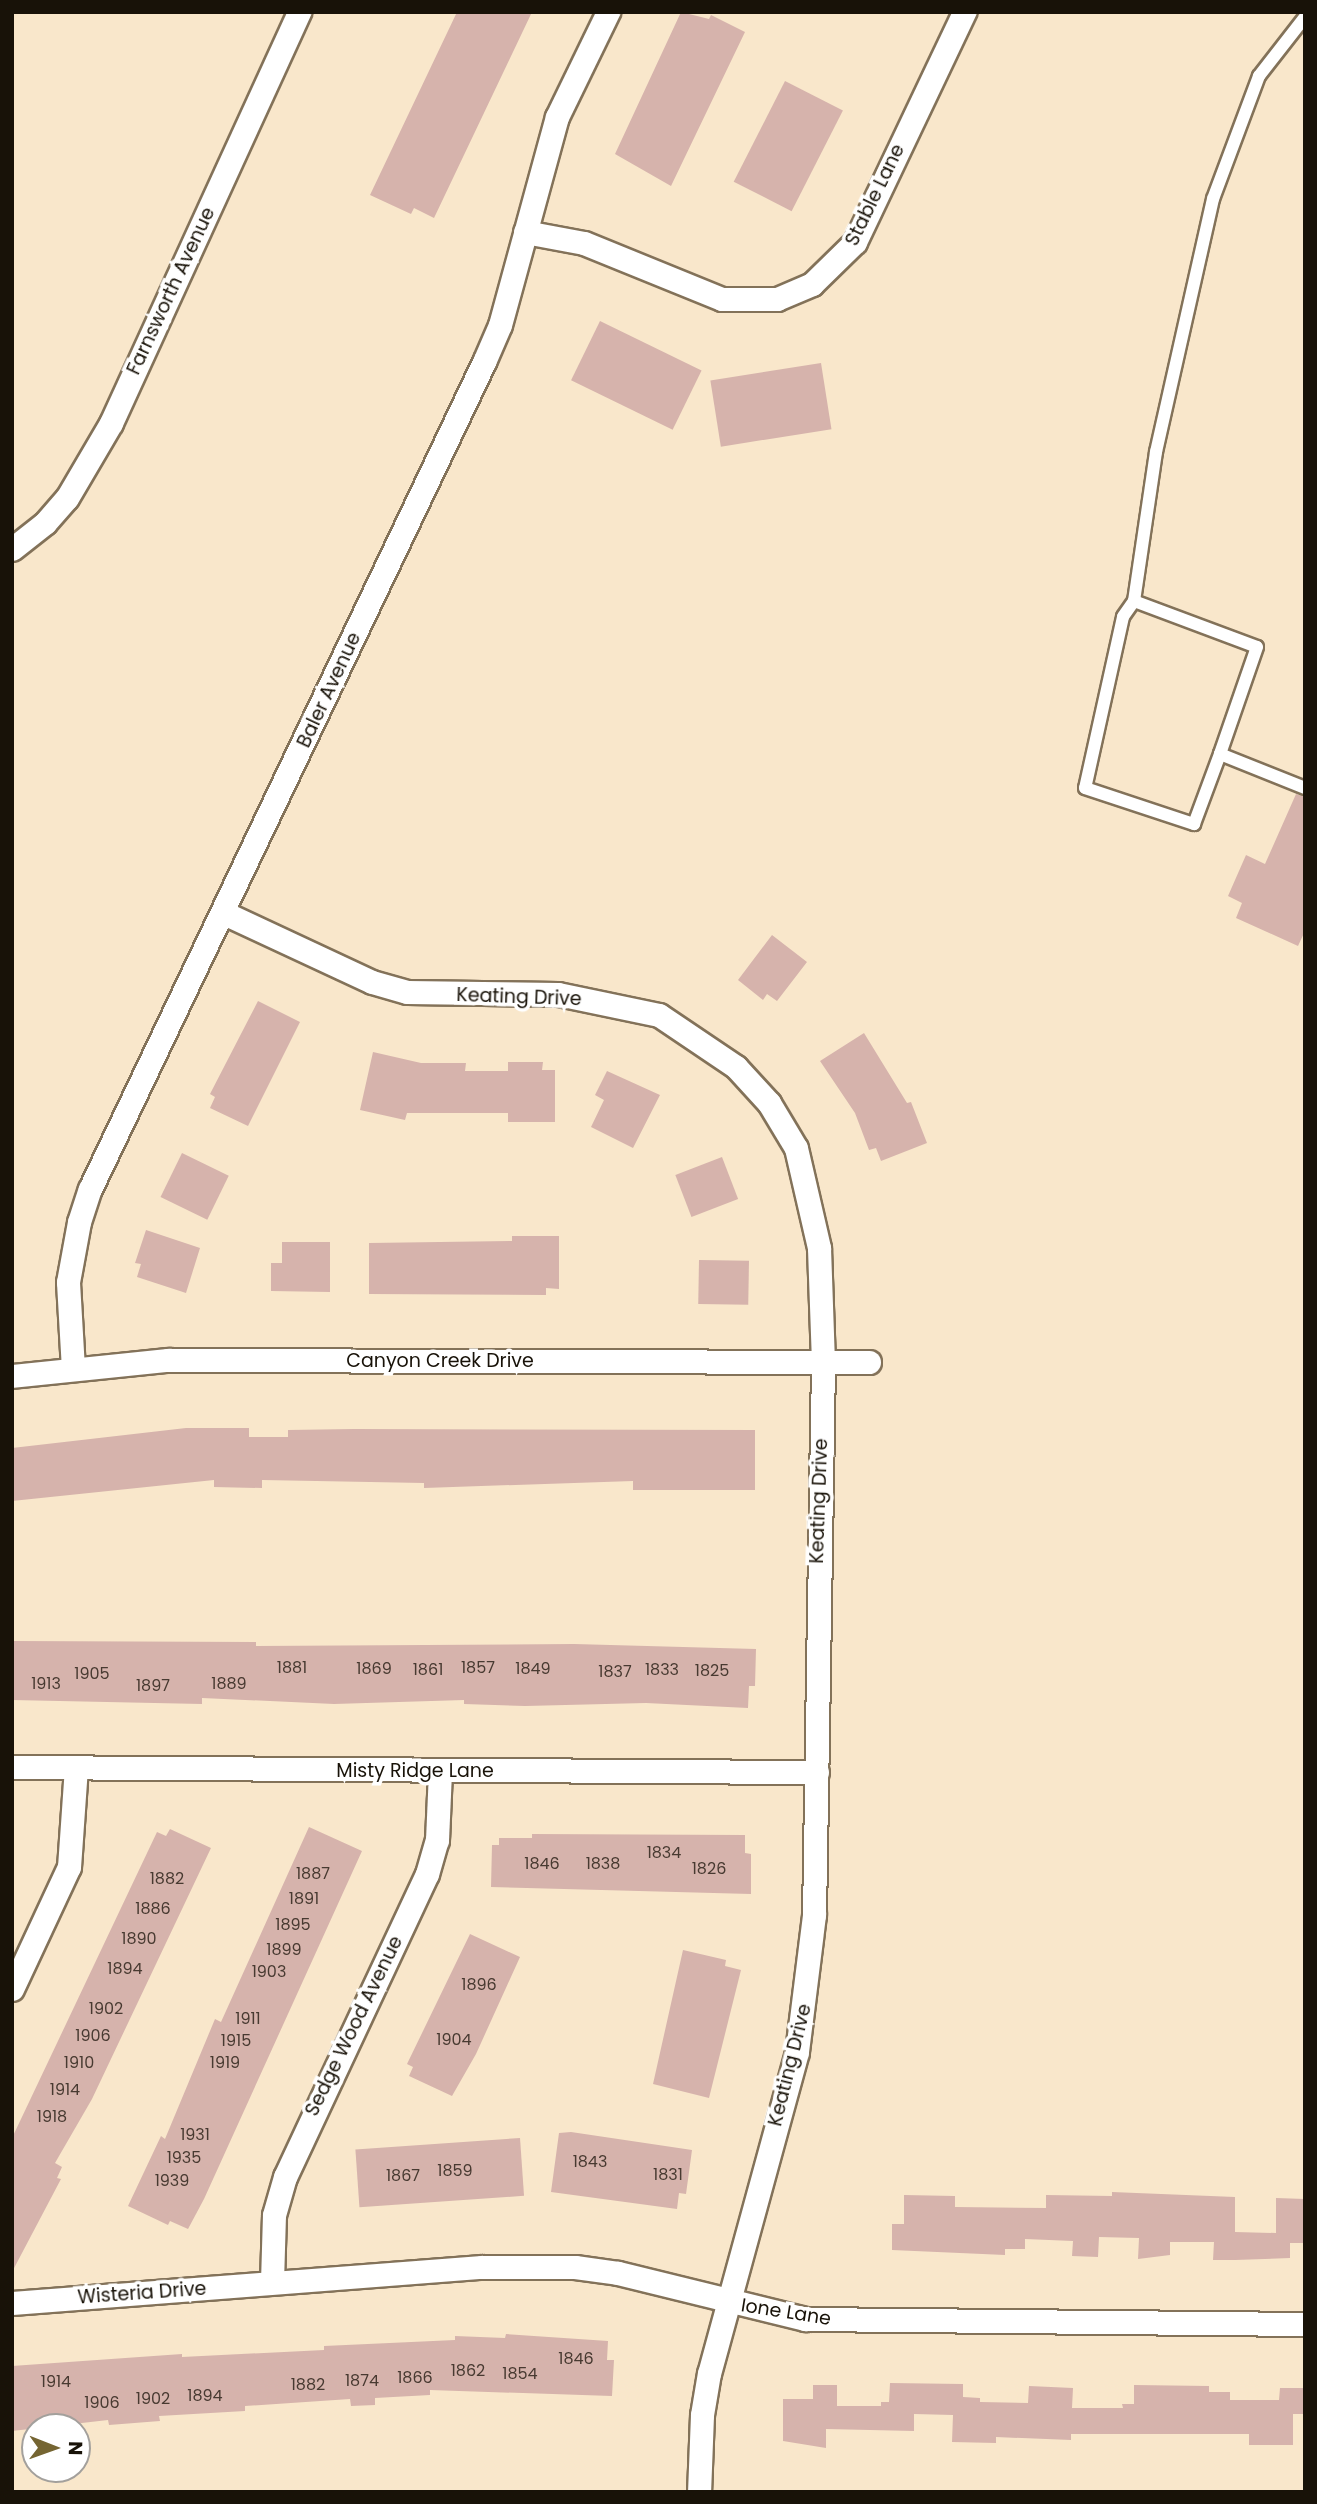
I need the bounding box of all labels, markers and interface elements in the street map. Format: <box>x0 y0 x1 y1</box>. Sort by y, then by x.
street label: Stable Lane <box>841 140 909 250</box>
street label: Farnsworth Avenue <box>122 204 220 378</box>
street label: Baler Avenue <box>292 629 366 751</box>
street label: Keating Drive <box>456 983 582 1011</box>
street label: Canyon Creek Drive <box>346 1350 534 1372</box>
street label: Keating Drive <box>805 1438 833 1564</box>
house number: 1881 <box>277 1658 307 1678</box>
house number: 1857 <box>461 1658 495 1678</box>
house number: 1869 <box>356 1659 392 1679</box>
house number: 1849 <box>515 1659 551 1679</box>
house number: 1861 <box>413 1660 443 1680</box>
house number: 1833 <box>645 1660 679 1680</box>
house number: 1825 <box>695 1661 729 1681</box>
house number: 1837 <box>598 1662 632 1682</box>
house number: 1905 <box>74 1664 110 1684</box>
house number: 1913 <box>31 1674 61 1694</box>
house number: 1889 <box>211 1674 247 1694</box>
house number: 1897 <box>136 1676 170 1696</box>
street label: Misty Ridge Lane <box>336 1760 494 1782</box>
house number: 1834 <box>647 1843 681 1863</box>
house number: 1846 <box>524 1854 560 1874</box>
house number: 1838 <box>586 1854 620 1874</box>
house number: 1826 <box>692 1859 726 1879</box>
house number: 1887 <box>296 1864 330 1884</box>
house number: 1882 <box>150 1869 184 1889</box>
house number: 1891 <box>289 1889 319 1909</box>
house number: 1886 <box>135 1899 171 1919</box>
house number: 1895 <box>275 1915 311 1935</box>
house number: 1890 <box>121 1929 157 1949</box>
street label: Sedge Wood Avenue <box>300 1932 408 2120</box>
house number: 1899 <box>266 1940 302 1960</box>
house number: 1894 <box>107 1959 143 1979</box>
house number: 1903 <box>252 1962 286 1982</box>
house number: 1896 <box>461 1975 497 1995</box>
house number: 1902 <box>89 1999 123 2019</box>
street label: Keating Drive <box>764 2001 816 2129</box>
house number: 1911 <box>235 2009 261 2029</box>
house number: 1906 <box>75 2026 111 2046</box>
house number: 1904 <box>436 2030 472 2050</box>
house number: 1915 <box>221 2031 251 2051</box>
house number: 1910 <box>64 2053 94 2073</box>
house number: 1919 <box>210 2053 240 2073</box>
house number: 1914 <box>50 2080 80 2100</box>
house number: 1918 <box>37 2107 67 2127</box>
house number: 1931 <box>180 2125 210 2145</box>
house number: 1935 <box>167 2148 201 2168</box>
house number: 1843 <box>573 2152 607 2172</box>
house number: 1859 <box>437 2161 473 2181</box>
house number: 1831 <box>653 2165 683 2185</box>
house number: 1867 <box>386 2166 420 2186</box>
house number: 1939 <box>155 2171 189 2191</box>
street label: Wisteria Drive <box>77 2277 207 2309</box>
street label: Ione Lane <box>739 2294 833 2330</box>
house number: 1846 <box>558 2349 594 2369</box>
house number: 1862 <box>451 2361 485 2381</box>
house number: 1854 <box>502 2364 538 2384</box>
house number: 1866 <box>397 2368 433 2388</box>
house number: 1874 <box>345 2371 379 2391</box>
house number: 1914 <box>41 2372 71 2392</box>
house number: 1882 <box>291 2375 325 2395</box>
house number: 1894 <box>187 2386 223 2406</box>
house number: 1902 <box>136 2389 170 2409</box>
house number: 1906 <box>84 2393 120 2413</box>
north arrow <box>21 2413 91 2483</box>
text: N <box>62 2441 89 2456</box>

